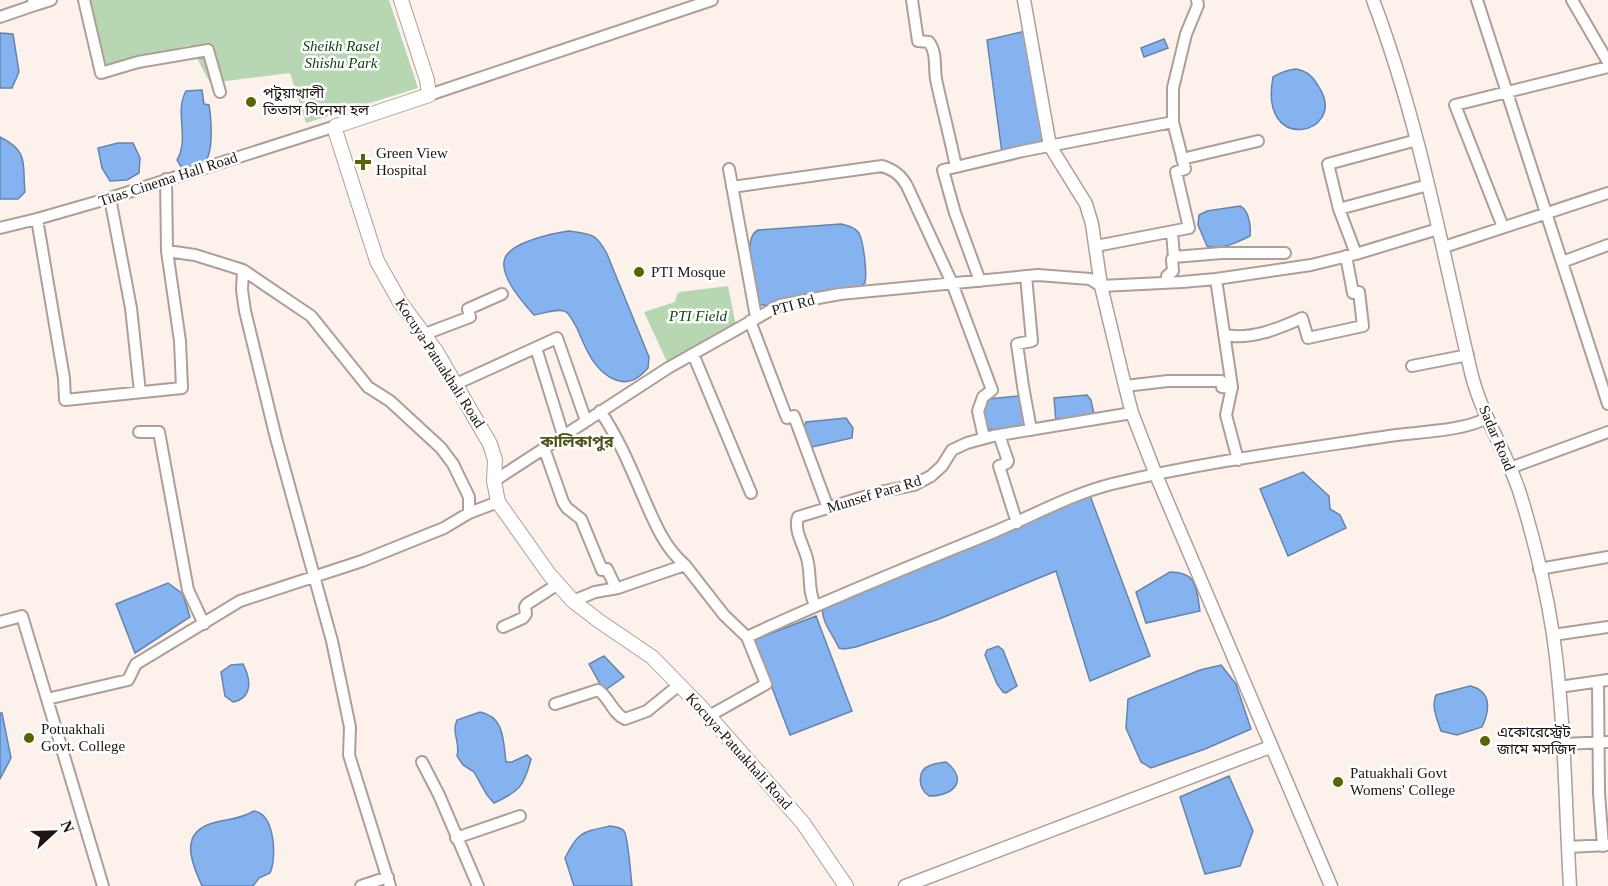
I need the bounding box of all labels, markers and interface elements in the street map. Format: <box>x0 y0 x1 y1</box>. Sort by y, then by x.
park label: Sheikh Rasel Shishu Park <box>302 38 380 71</box>
place label: পটুয়াখালী তিতাস সিনেমা হল <box>262 85 370 118</box>
marker: পটুয়াখালী তিতাস সিনেমা হল <box>244 95 258 109</box>
place label: Green View Hospital <box>376 145 448 178</box>
street label: Titas Cinema Hall Road <box>97 149 240 209</box>
marker: Green View Hospital <box>354 153 372 171</box>
place label: PTI Mosque <box>651 264 726 280</box>
marker: PTI Mosque <box>632 265 646 279</box>
street label: PTI Rd <box>770 291 817 318</box>
street label: Kocuya-Patuakhali Road <box>392 296 488 431</box>
park label: PTI Field <box>668 308 727 324</box>
street label: Sadar Road <box>1476 403 1518 474</box>
district label: কালিকাপুর <box>539 433 614 452</box>
street label: Munsef Para Rd <box>825 472 923 516</box>
street label: Kocuya-Patuakhali Road <box>683 690 796 813</box>
place label: Potuakhali Govt. College <box>41 721 125 754</box>
place label: একোরেস্ট্রেট জামে মসজিদ <box>1496 724 1577 757</box>
marker: Potuakhali Govt. College <box>22 731 36 745</box>
marker: একোরেস্ট্রেট জামে মসজিদ <box>1478 734 1492 748</box>
place label: Patuakhali Govt Womens' College <box>1350 765 1456 798</box>
marker: Patuakhali Govt Womens' College <box>1331 775 1345 789</box>
north arrow <box>24 802 84 862</box>
text: N <box>57 818 78 836</box>

